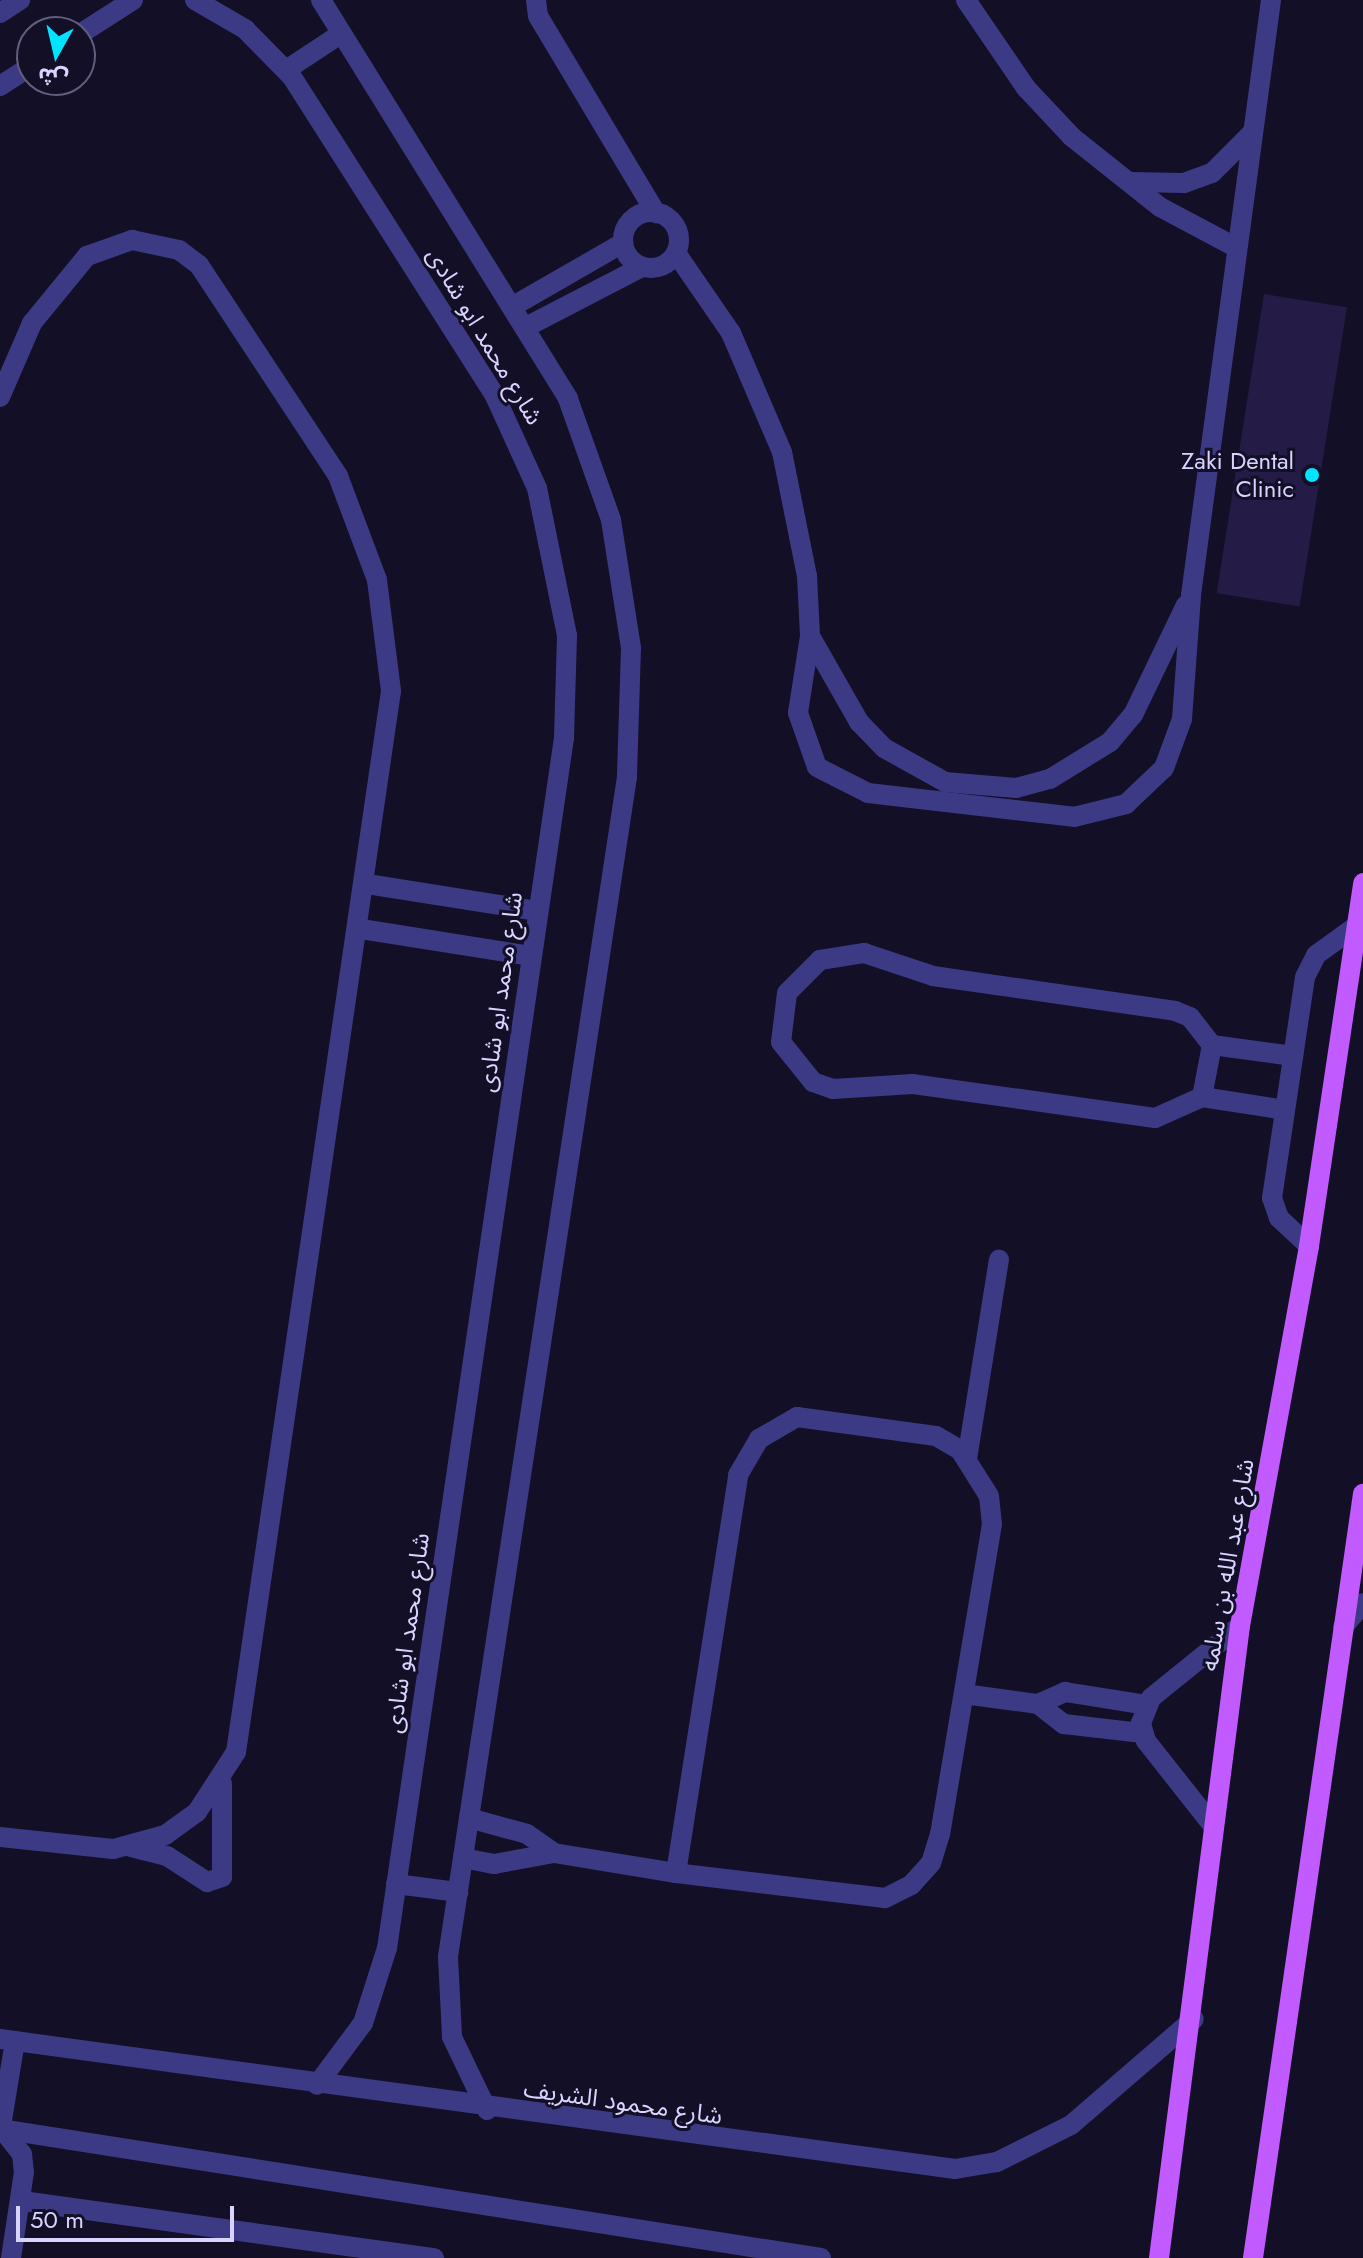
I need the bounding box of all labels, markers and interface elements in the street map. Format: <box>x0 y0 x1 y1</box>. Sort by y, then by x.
north arrow <box>16 16 96 96</box>
text: ش <box>36 60 70 96</box>
street label: شارع محمد ابو شادى <box>421 242 549 430</box>
place label: Zaki Dental Clinic <box>1181 447 1294 503</box>
marker: Zaki Dental Clinic <box>1301 464 1323 486</box>
street label: شارع محمد ابو شادى <box>472 890 528 1094</box>
street label: شارع عبد الله بن سلمه <box>1194 1457 1260 1673</box>
street label: شارع محمد ابو شادى <box>379 1531 435 1735</box>
street label: شارع محمود الشريف <box>522 2074 724 2130</box>
scale bar <box>20 2190 238 2240</box>
text: 50 m <box>30 2202 84 2237</box>

